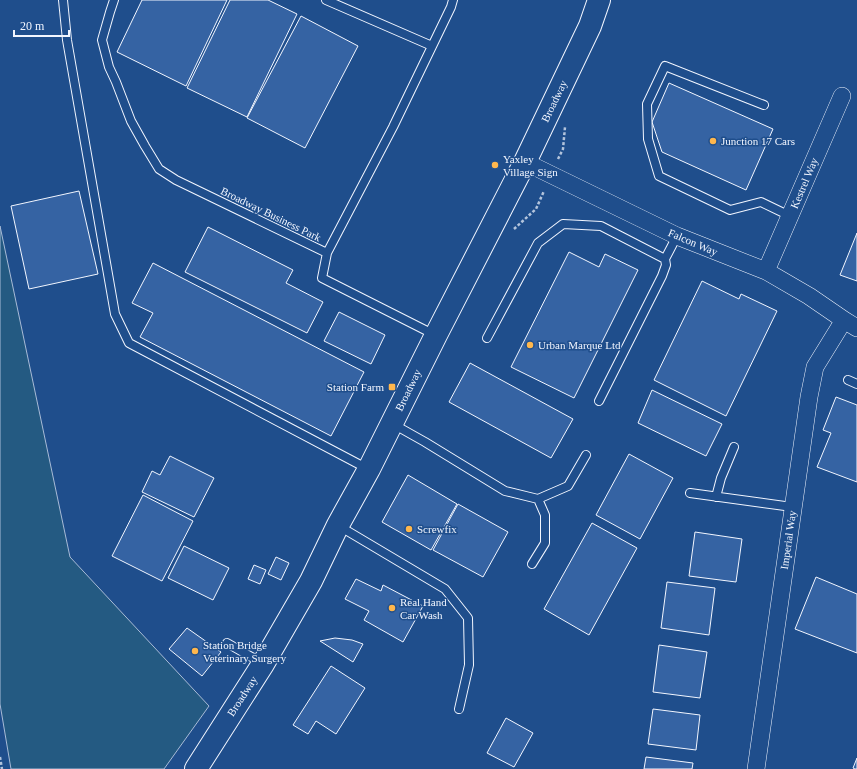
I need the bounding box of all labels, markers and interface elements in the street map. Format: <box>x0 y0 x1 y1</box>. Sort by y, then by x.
scale bar <box>14 12 69 38</box>
text: 20 m <box>20 19 45 33</box>
street label: Broadway <box>539 78 570 124</box>
place label: Junction 17 Cars <box>721 135 795 147</box>
marker: Junction 17 Cars <box>708 136 718 146</box>
place label: Yaxley Village Sign <box>503 153 558 178</box>
street label: Kestrel Way <box>788 155 820 210</box>
marker: Yaxley Village Sign <box>490 160 500 170</box>
street label: Broadway Business Park <box>219 184 324 244</box>
street label: Falcon Way <box>667 226 720 258</box>
place label: Urban Marque Ltd <box>538 339 621 351</box>
marker: Urban Marque Ltd <box>525 340 535 350</box>
street label: Broadway <box>393 367 424 413</box>
place label: Station Farm <box>327 381 384 393</box>
marker: Station Farm <box>387 382 397 392</box>
street label: Imperial Way <box>778 509 798 570</box>
place label: Screwfix <box>417 523 457 535</box>
marker: Screwfix <box>404 524 414 534</box>
place label: Real Hand Car Wash <box>400 596 447 621</box>
marker: Real Hand Car Wash <box>387 603 397 613</box>
place label: Station Bridge Veterinary Surgery <box>203 639 287 664</box>
marker: Station Bridge Veterinary Surgery <box>190 646 200 656</box>
street label: Broadway <box>225 673 260 718</box>

